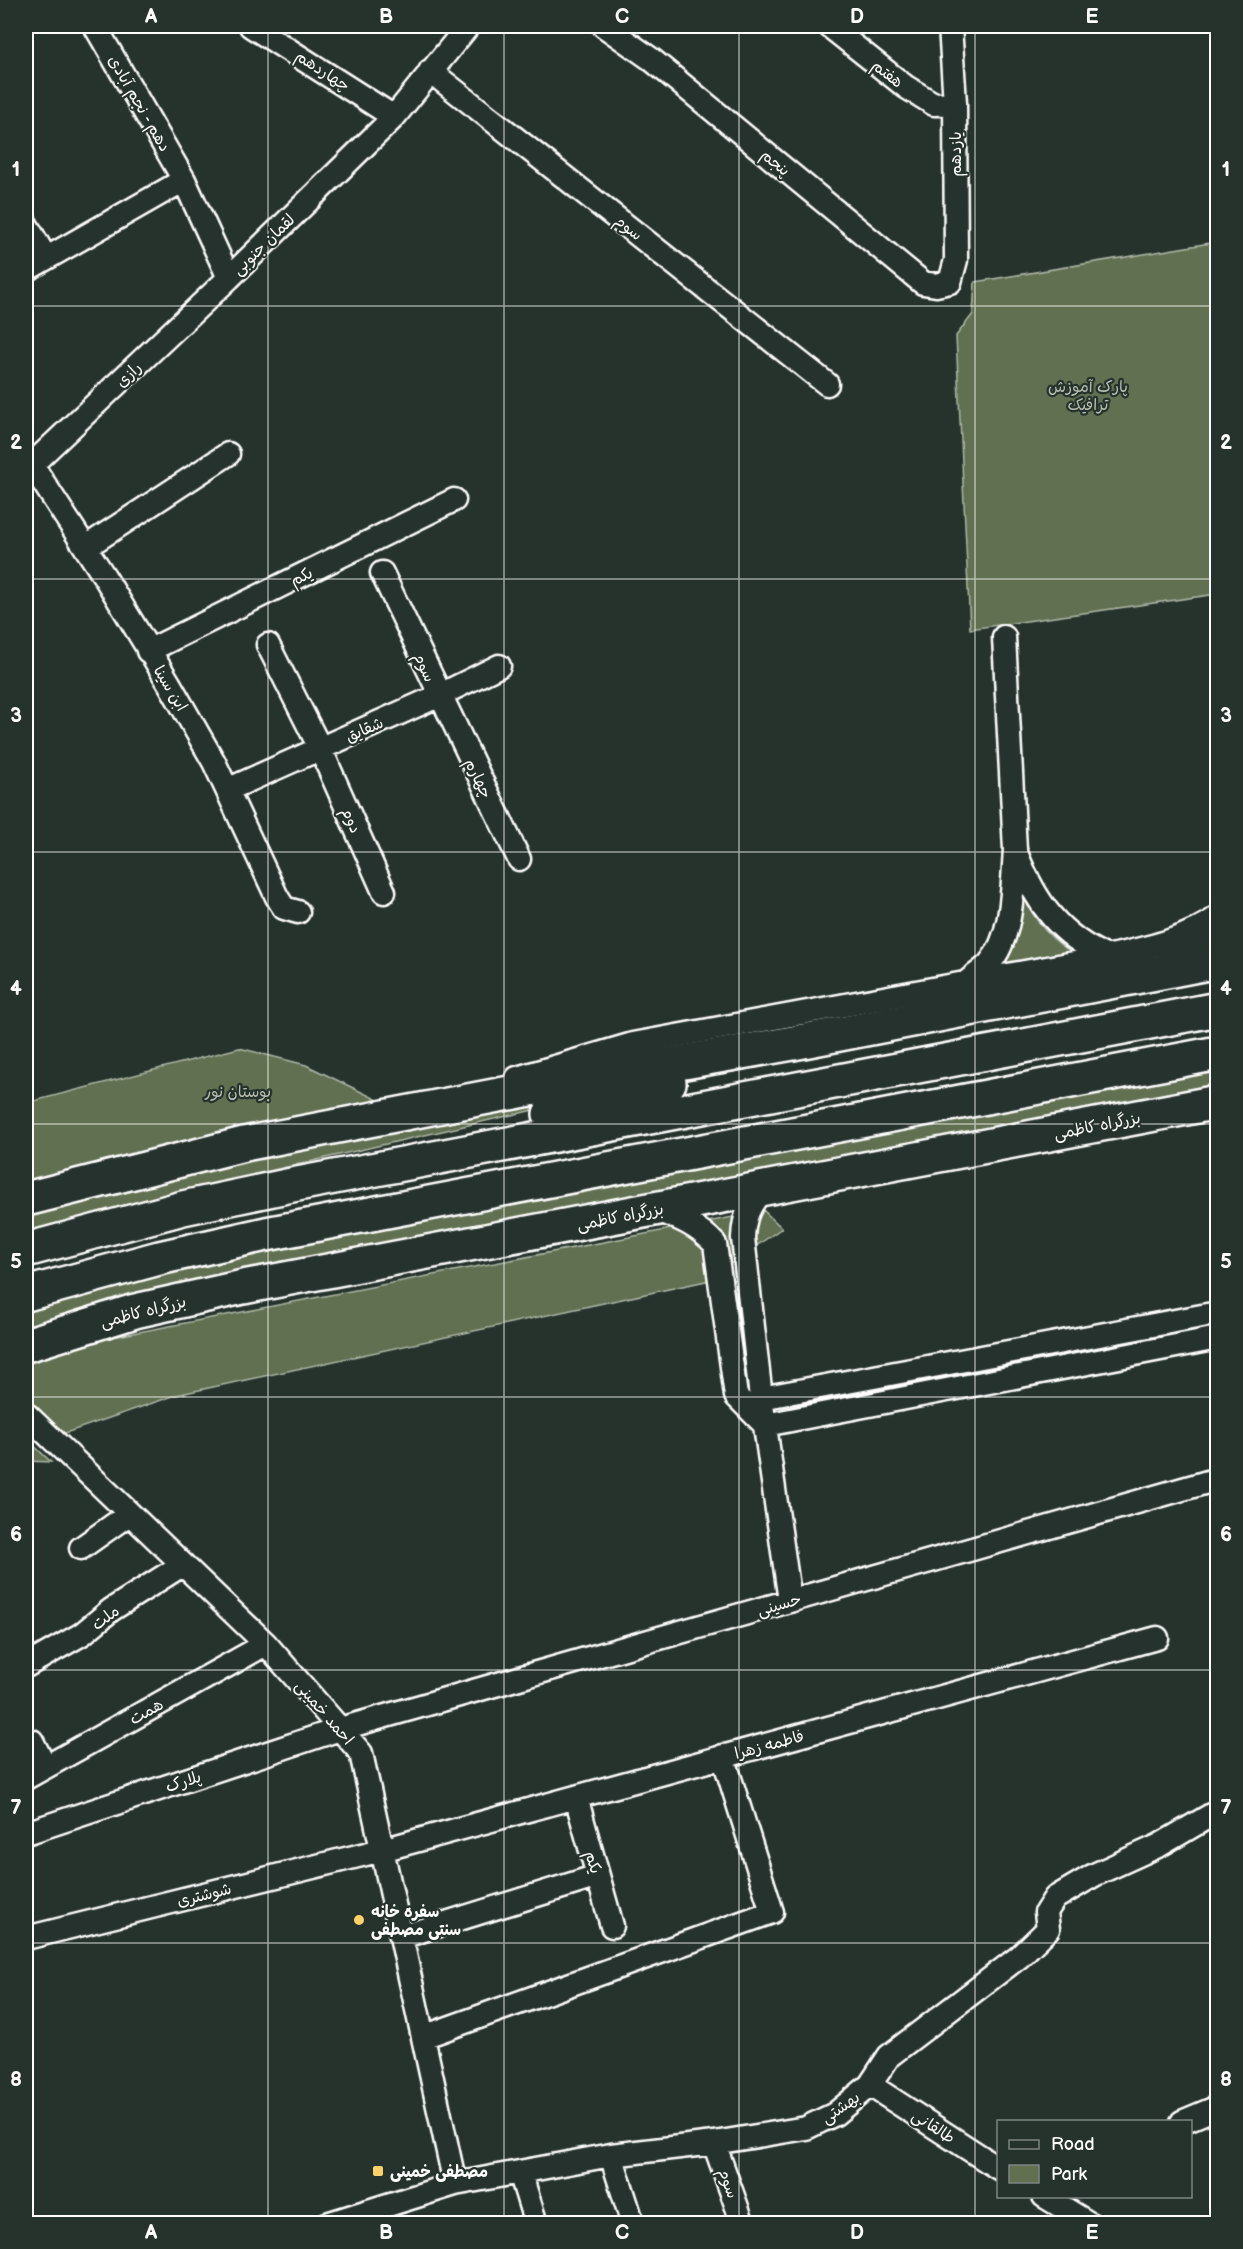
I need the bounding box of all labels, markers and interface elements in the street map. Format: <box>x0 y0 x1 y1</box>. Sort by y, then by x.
text: A <box>144 5 158 29</box>
text: B <box>379 5 393 29</box>
text: C <box>615 5 629 29</box>
text: D <box>850 5 864 29</box>
text: E <box>1086 5 1099 29</box>
street label: چهاردهم <box>290 47 353 98</box>
street label: دهم - نجم آبادی <box>102 52 174 156</box>
street label: هفتم <box>866 56 906 94</box>
street label: یازدهم <box>947 131 968 177</box>
street label: پنجم <box>755 146 794 182</box>
text: 1 <box>12 158 20 182</box>
text: 1 <box>1222 158 1230 182</box>
street label: لقمان جنوبی <box>229 211 299 279</box>
street label: سوم <box>609 211 646 247</box>
street label: رازی <box>112 358 146 392</box>
park label: پارک آموزش ترافیک <box>1048 378 1128 415</box>
text: 2 <box>10 431 22 455</box>
text: 2 <box>1220 431 1232 455</box>
street label: یکم <box>287 564 317 593</box>
street label: سوم <box>407 650 439 686</box>
street label: ابن سینا <box>149 662 191 715</box>
text: 3 <box>10 704 22 728</box>
text: 3 <box>1220 704 1232 728</box>
street label: شقایق <box>343 714 386 747</box>
street label: چهارم <box>458 756 495 803</box>
street label: دوم <box>335 805 365 837</box>
text: 4 <box>10 977 22 1001</box>
text: 4 <box>1220 977 1232 1001</box>
park label: بوستان نور <box>204 1083 271 1102</box>
street label: بزرگراه کاظمی <box>1052 1108 1142 1144</box>
street label: بزرگراه کاظمی <box>575 1199 665 1235</box>
text: 5 <box>10 1250 22 1274</box>
text: 5 <box>1220 1250 1232 1274</box>
street label: بزرگراه کاظمی <box>98 1292 188 1332</box>
text: 6 <box>10 1523 22 1547</box>
text: 6 <box>1220 1523 1232 1547</box>
street label: حسینی <box>755 1590 804 1621</box>
street label: ملت <box>88 1602 123 1635</box>
street label: احمد خمینی <box>291 1677 357 1749</box>
street label: همت <box>127 1695 167 1729</box>
street label: فاطمه زهرا <box>733 1727 806 1764</box>
street label: پلارک <box>163 1768 204 1797</box>
text: 7 <box>10 1796 22 1820</box>
text: 7 <box>1220 1796 1232 1820</box>
street label: یکم <box>579 1849 605 1876</box>
street label: شوشتری <box>175 1880 233 1911</box>
place label: سفره خانه سنتی مصطفی <box>371 1903 461 1940</box>
marker: سفره خانه سنتی مصطفی <box>352 1913 366 1927</box>
text: 8 <box>10 2068 22 2092</box>
text: 8 <box>1220 2068 1232 2092</box>
street label: بهشتی <box>818 2088 864 2128</box>
street label: طالقانی <box>908 2106 958 2148</box>
legend <box>997 2120 1192 2198</box>
text: Road <box>1051 2134 1095 2155</box>
place label: مصطفی خمینی <box>390 2163 488 2182</box>
marker: مصطفی خمینی <box>371 2164 385 2178</box>
text: Park <box>1051 2164 1087 2185</box>
street label: سوم <box>712 2166 742 2202</box>
text: A <box>144 2221 158 2245</box>
text: B <box>379 2221 393 2245</box>
text: C <box>615 2221 629 2245</box>
text: D <box>850 2221 864 2245</box>
text: E <box>1086 2221 1099 2245</box>

